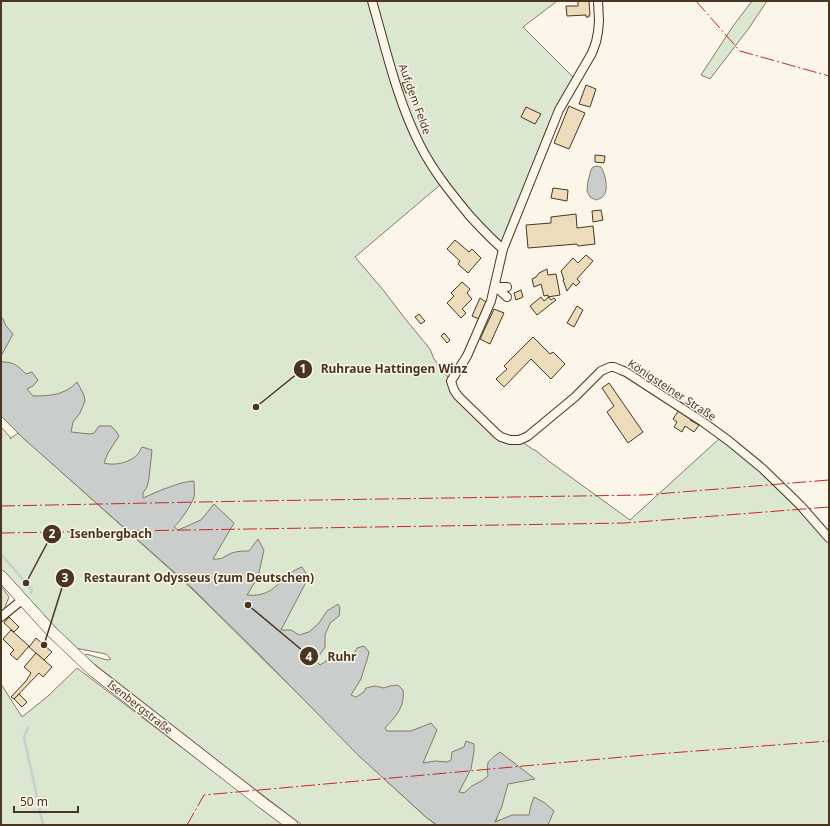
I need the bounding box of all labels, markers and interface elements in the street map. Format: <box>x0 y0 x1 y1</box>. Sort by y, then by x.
street label: Auf dem Felde <box>396 61 435 136</box>
street label: Königsteiner Straße <box>625 355 719 424</box>
callout: Ruhraue Hattingen Winz <box>293 357 476 381</box>
text: 1 <box>300 360 306 377</box>
text: Ruhraue Hattingen Winz <box>321 360 467 377</box>
callout: Isenbergbach <box>42 522 160 546</box>
text: 2 <box>49 525 56 542</box>
text: Isenbergbach <box>70 525 152 542</box>
callout: Restaurant Odysseus (zum Deutschen) <box>55 566 322 590</box>
text: 3 <box>62 569 69 586</box>
text: Restaurant Odysseus (zum Deutschen) <box>84 569 314 586</box>
callout: Ruhr <box>299 644 364 668</box>
text: 4 <box>306 648 313 665</box>
text: Ruhr <box>328 648 357 665</box>
street label: Isenbergstraße <box>105 676 176 737</box>
scale bar <box>14 788 78 814</box>
text: 50 m <box>20 793 48 810</box>

